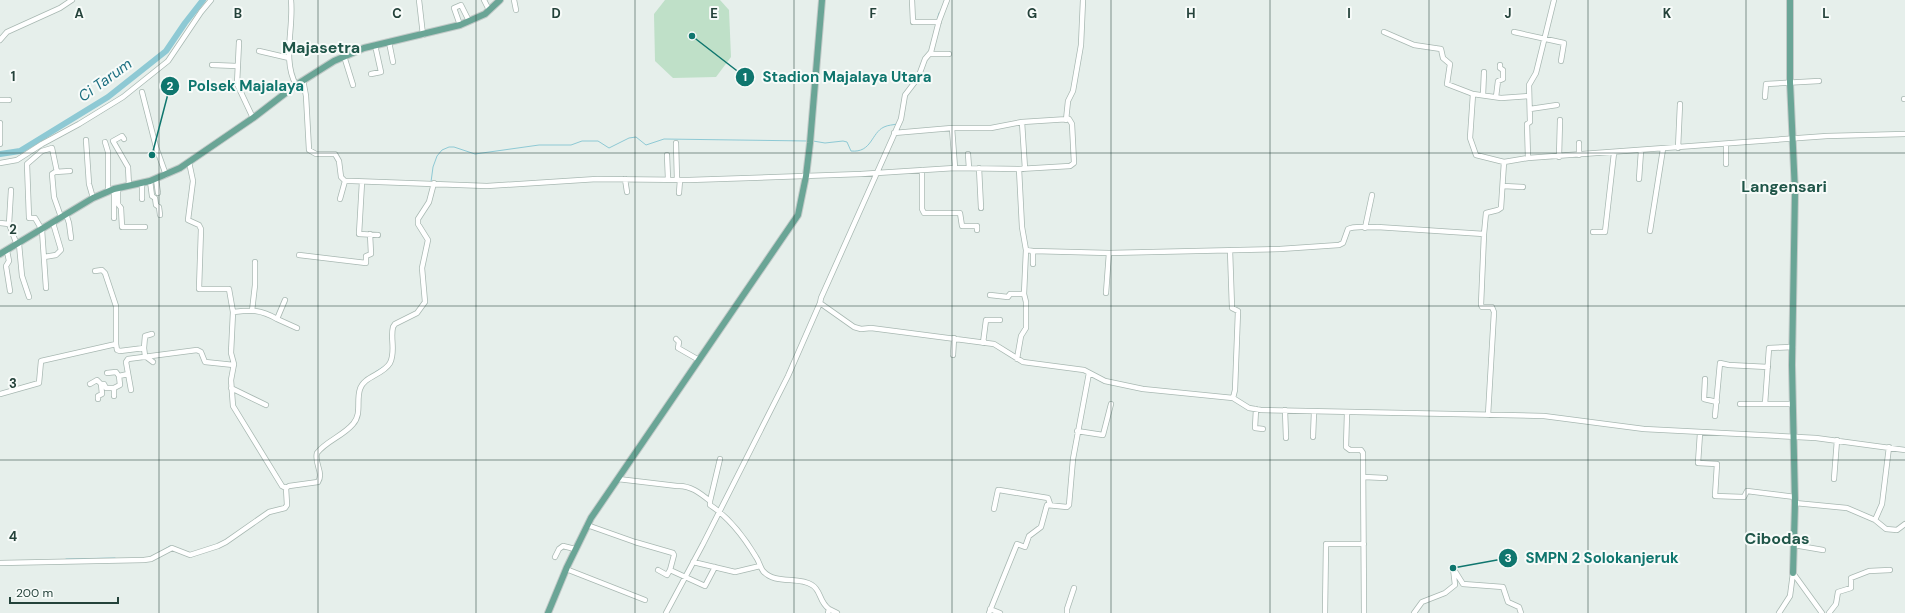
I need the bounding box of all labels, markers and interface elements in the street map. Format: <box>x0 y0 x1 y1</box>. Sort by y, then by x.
text: A <box>74 5 84 22</box>
text: B <box>234 5 242 22</box>
text: C <box>392 5 402 22</box>
text: D <box>551 5 561 22</box>
text: E <box>710 5 718 22</box>
text: F <box>869 5 877 22</box>
text: G <box>1027 5 1037 22</box>
text: H <box>1186 5 1196 22</box>
text: I <box>1347 5 1351 22</box>
text: J <box>1504 5 1512 22</box>
text: K <box>1663 5 1672 22</box>
text: L <box>1822 5 1830 22</box>
district label: Majasetra <box>282 37 360 58</box>
water label: Ci Tarum <box>74 54 136 106</box>
callout: Stadion Majalaya Utara <box>735 63 940 90</box>
text: Stadion Majalaya Utara <box>763 67 931 87</box>
text: 1 <box>11 68 15 85</box>
text: 1 <box>743 69 747 85</box>
callout: Polsek Majalaya <box>160 72 312 99</box>
text: Polsek Majalaya <box>188 76 304 96</box>
text: 2 <box>167 78 174 94</box>
district label: Langensari <box>1741 176 1827 197</box>
text: 2 <box>9 221 17 238</box>
text: 3 <box>9 375 17 392</box>
text: 4 <box>9 528 17 545</box>
district label: Cibodas <box>1745 528 1809 549</box>
callout: SMPN 2 Solokanjeruk <box>1498 545 1687 572</box>
text: SMPN 2 Solokanjeruk <box>1525 548 1679 568</box>
text: 3 <box>1504 550 1512 566</box>
scale bar <box>10 579 118 605</box>
text: 200 m <box>16 585 53 601</box>

